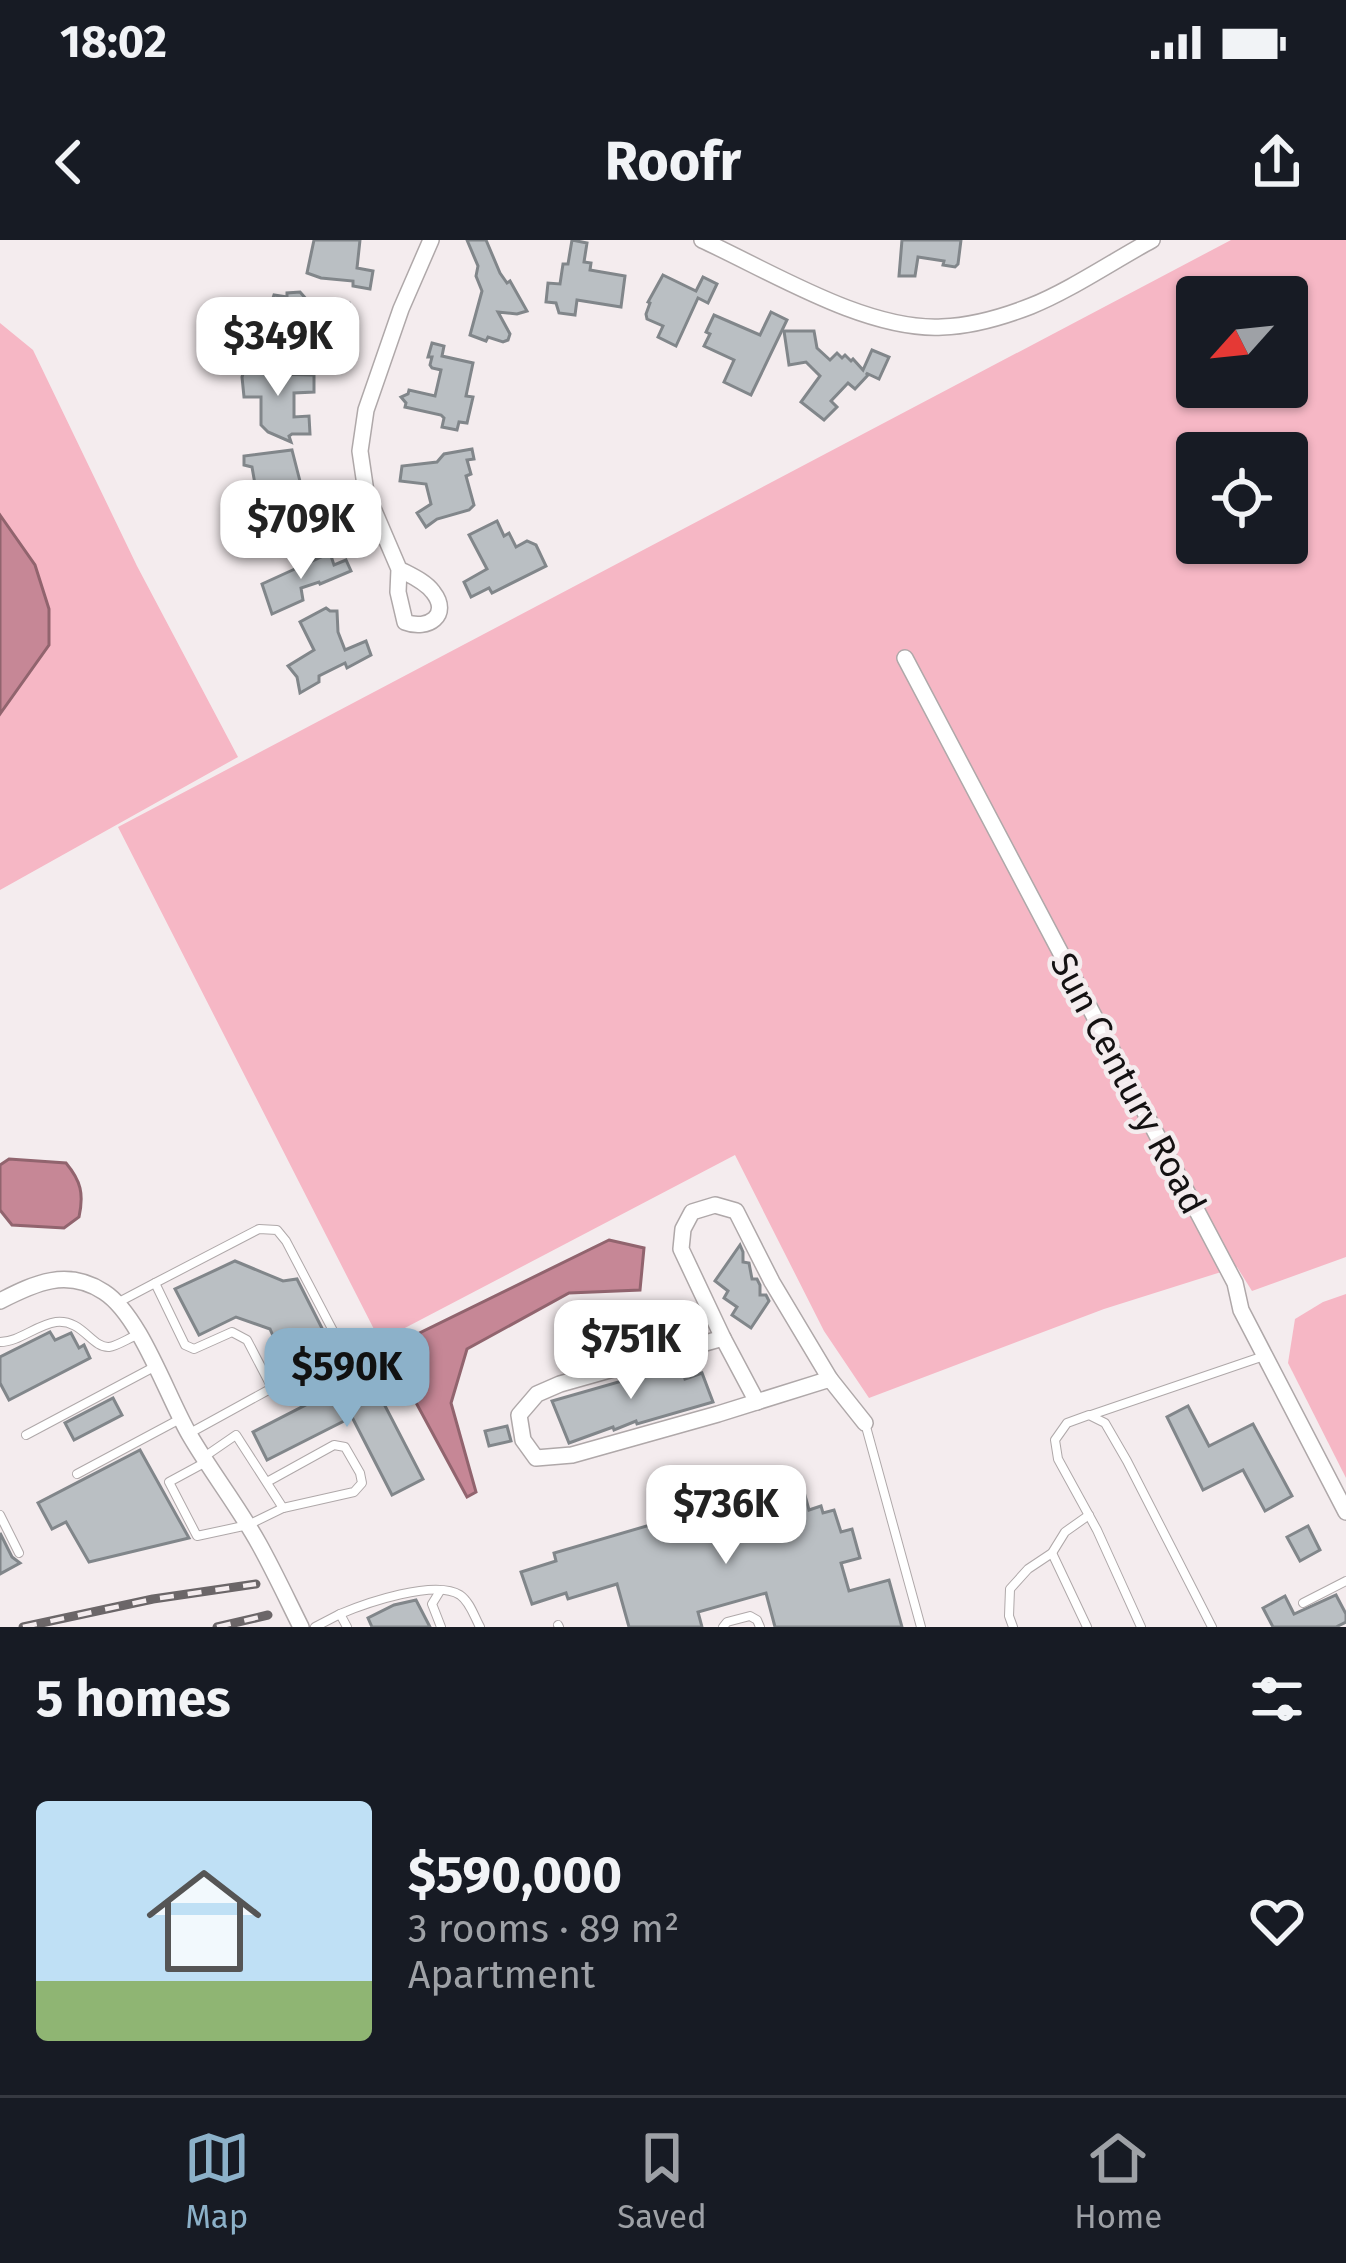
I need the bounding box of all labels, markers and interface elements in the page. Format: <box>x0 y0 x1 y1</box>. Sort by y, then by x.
text: 18:02 <box>60 15 167 69</box>
icon: back <box>36 129 102 195</box>
icon: share <box>1244 129 1310 195</box>
text: Roofr <box>605 130 741 194</box>
north arrow <box>1176 276 1308 408</box>
map controls <box>1176 276 1308 564</box>
pin: $349K <box>194 297 362 399</box>
text: $349K <box>223 313 333 359</box>
button: locate <box>1176 432 1308 564</box>
pin: $709K <box>217 480 385 582</box>
text: $709K <box>247 496 355 542</box>
street label: Sun Century Road <box>1041 945 1215 1222</box>
pin: $751K <box>547 1300 715 1402</box>
text: $751K <box>581 1316 681 1362</box>
pin: $590K <box>263 1328 431 1430</box>
text: $590K <box>291 1344 403 1390</box>
pin: $736K <box>642 1465 810 1567</box>
text: $736K <box>673 1481 779 1527</box>
icon: filters <box>1244 1666 1310 1732</box>
text: 5 homes <box>36 1668 231 1730</box>
text: $590,000 <box>408 1844 622 1906</box>
icon: home <box>132 1849 276 1993</box>
icon: heart <box>1244 1888 1310 1954</box>
text: 3 rooms · 89 m² <box>408 1906 679 1952</box>
text: Apartment <box>408 1952 595 1998</box>
tab: Map <box>184 2125 250 2237</box>
tab: Saved <box>617 2125 707 2237</box>
tab: Home <box>1074 2125 1162 2237</box>

